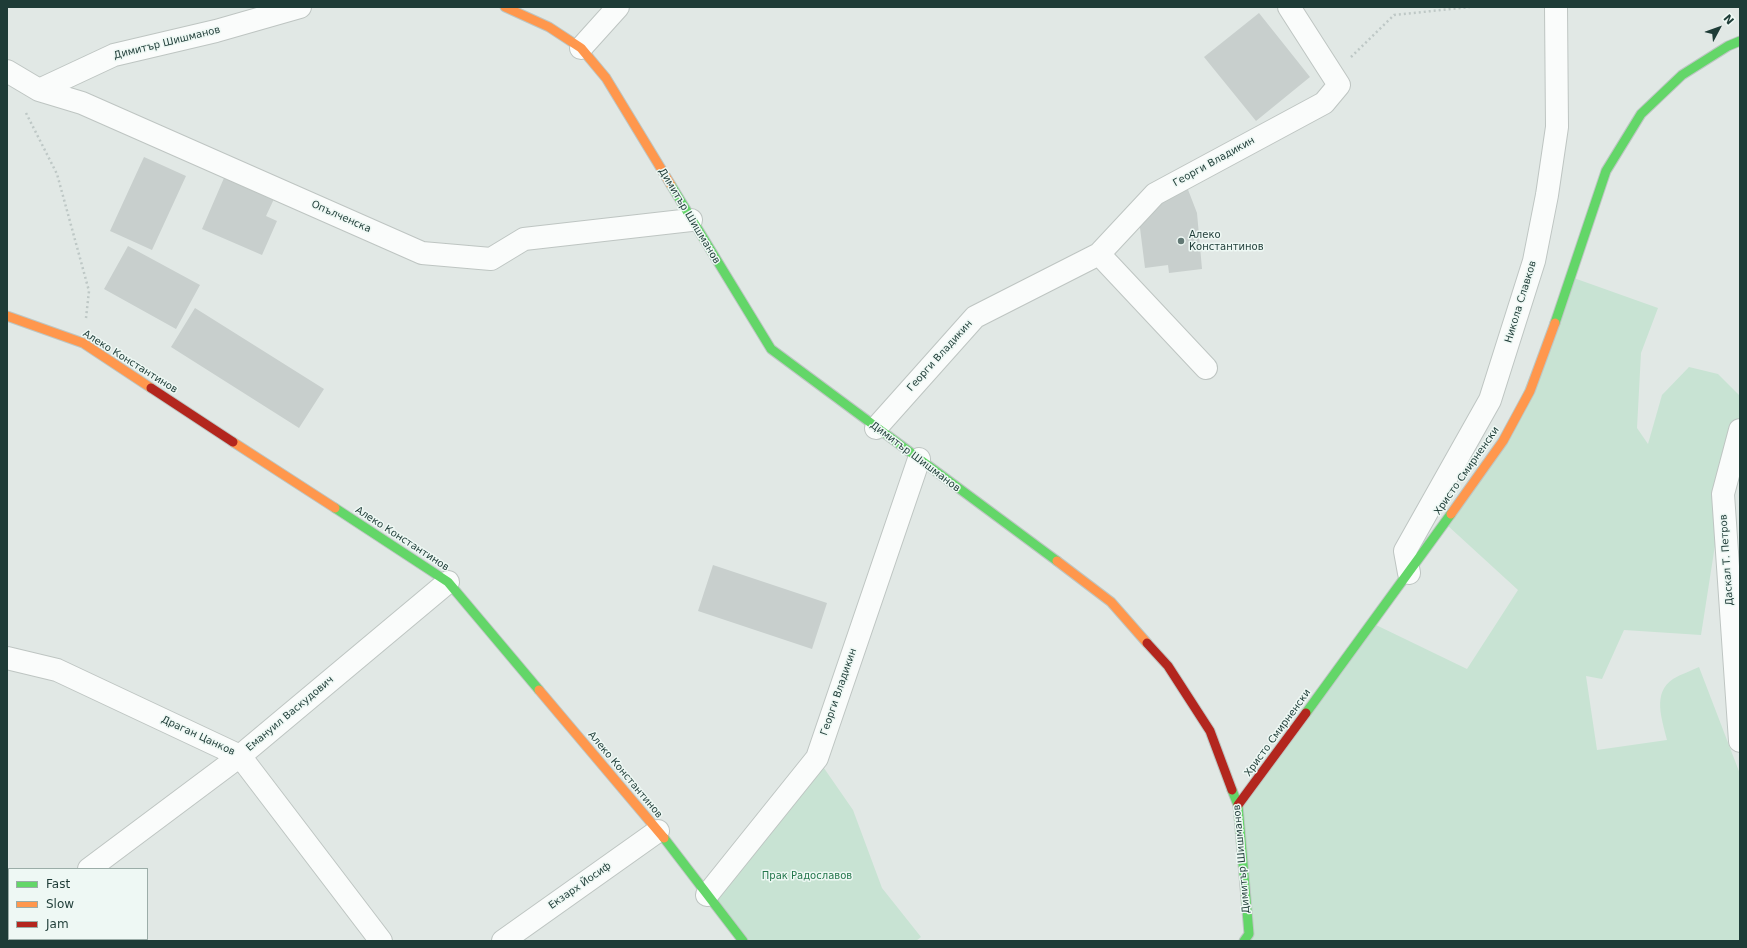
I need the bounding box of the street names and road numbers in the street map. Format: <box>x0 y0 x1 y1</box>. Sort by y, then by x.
street label: Димитър Шишманов <box>113 24 221 62</box>
street label: Георги Владикин <box>1171 135 1257 189</box>
street label: Димитър Шишманов <box>656 166 722 266</box>
street label: Опълченска <box>309 198 373 236</box>
street label: Никола Славков <box>1503 259 1539 345</box>
street label: Георги Владикин <box>905 318 975 394</box>
street label: Алеко Константинов <box>80 328 180 396</box>
street label: Димитър Шишманов <box>868 419 962 495</box>
street label: Христо Смирненски <box>1432 425 1502 517</box>
street label: Алеко Константинов <box>353 504 451 574</box>
street label: Даскал Т. Петров <box>1718 514 1736 606</box>
street label: Георги Владикин <box>818 647 860 737</box>
street label: Емануил Васкудович <box>244 674 336 754</box>
street label: Христо Смирненски <box>1242 687 1314 779</box>
street label: Драган Цанков <box>159 714 237 758</box>
street label: Алеко Константинов <box>585 729 665 821</box>
street label: Димитър Шишманов <box>1231 804 1253 914</box>
street label: Екзарх Йосиф <box>546 860 614 912</box>

